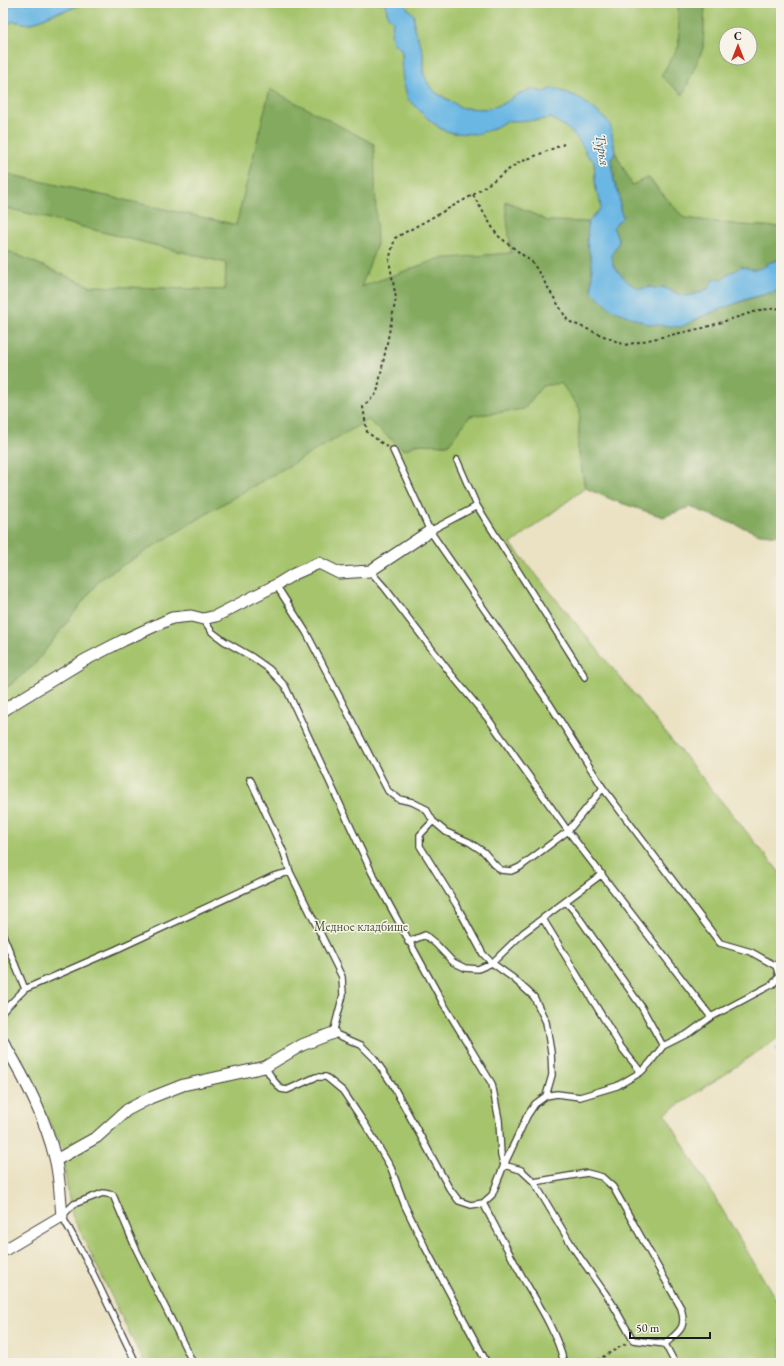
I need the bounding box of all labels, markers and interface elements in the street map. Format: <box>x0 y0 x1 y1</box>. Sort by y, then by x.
north arrow <box>718 26 758 66</box>
text: С <box>734 29 742 43</box>
water label: Турья <box>592 133 614 167</box>
park label: Медное кладбище <box>314 918 408 935</box>
scale bar <box>630 1314 710 1340</box>
text: 50 m <box>636 1320 660 1336</box>

